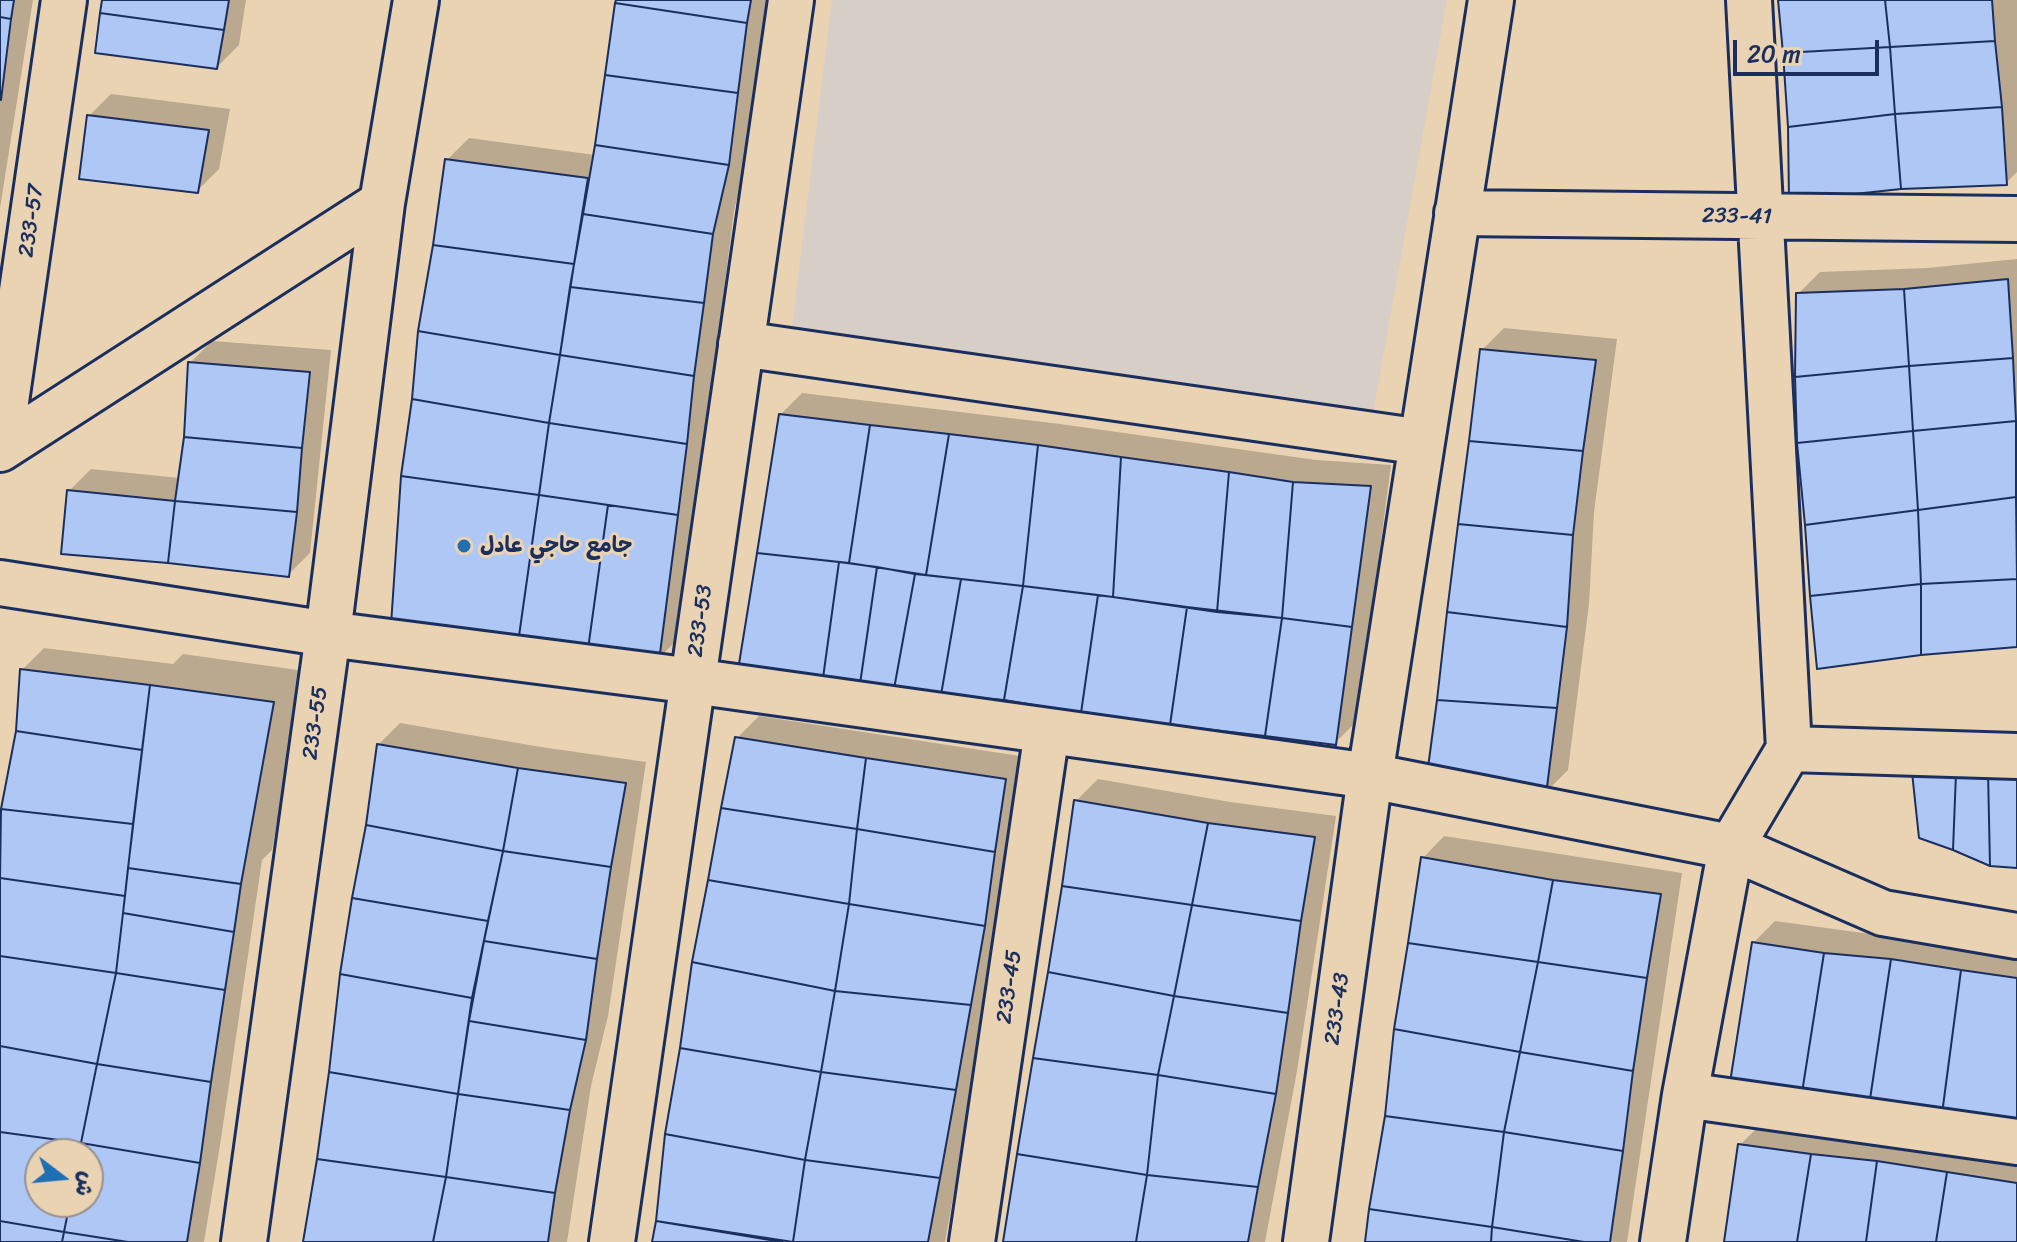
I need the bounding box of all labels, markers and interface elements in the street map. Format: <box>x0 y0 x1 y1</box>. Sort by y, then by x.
scale bar <box>1737 24 1883 74</box>
text: 20 m <box>1747 33 1801 75</box>
street label: 233-57 <box>14 183 50 259</box>
street label: 233-41 <box>1702 203 1772 231</box>
place label: جامع حاجي عادل <box>480 533 632 559</box>
marker: جامع حاجي عادل <box>455 537 473 555</box>
street label: 233-53 <box>683 583 719 659</box>
street label: 233-55 <box>298 685 334 761</box>
street label: 233-45 <box>992 948 1028 1026</box>
street label: 233-43 <box>1320 971 1356 1047</box>
north arrow <box>24 1138 104 1218</box>
text: ش <box>64 1167 108 1201</box>

